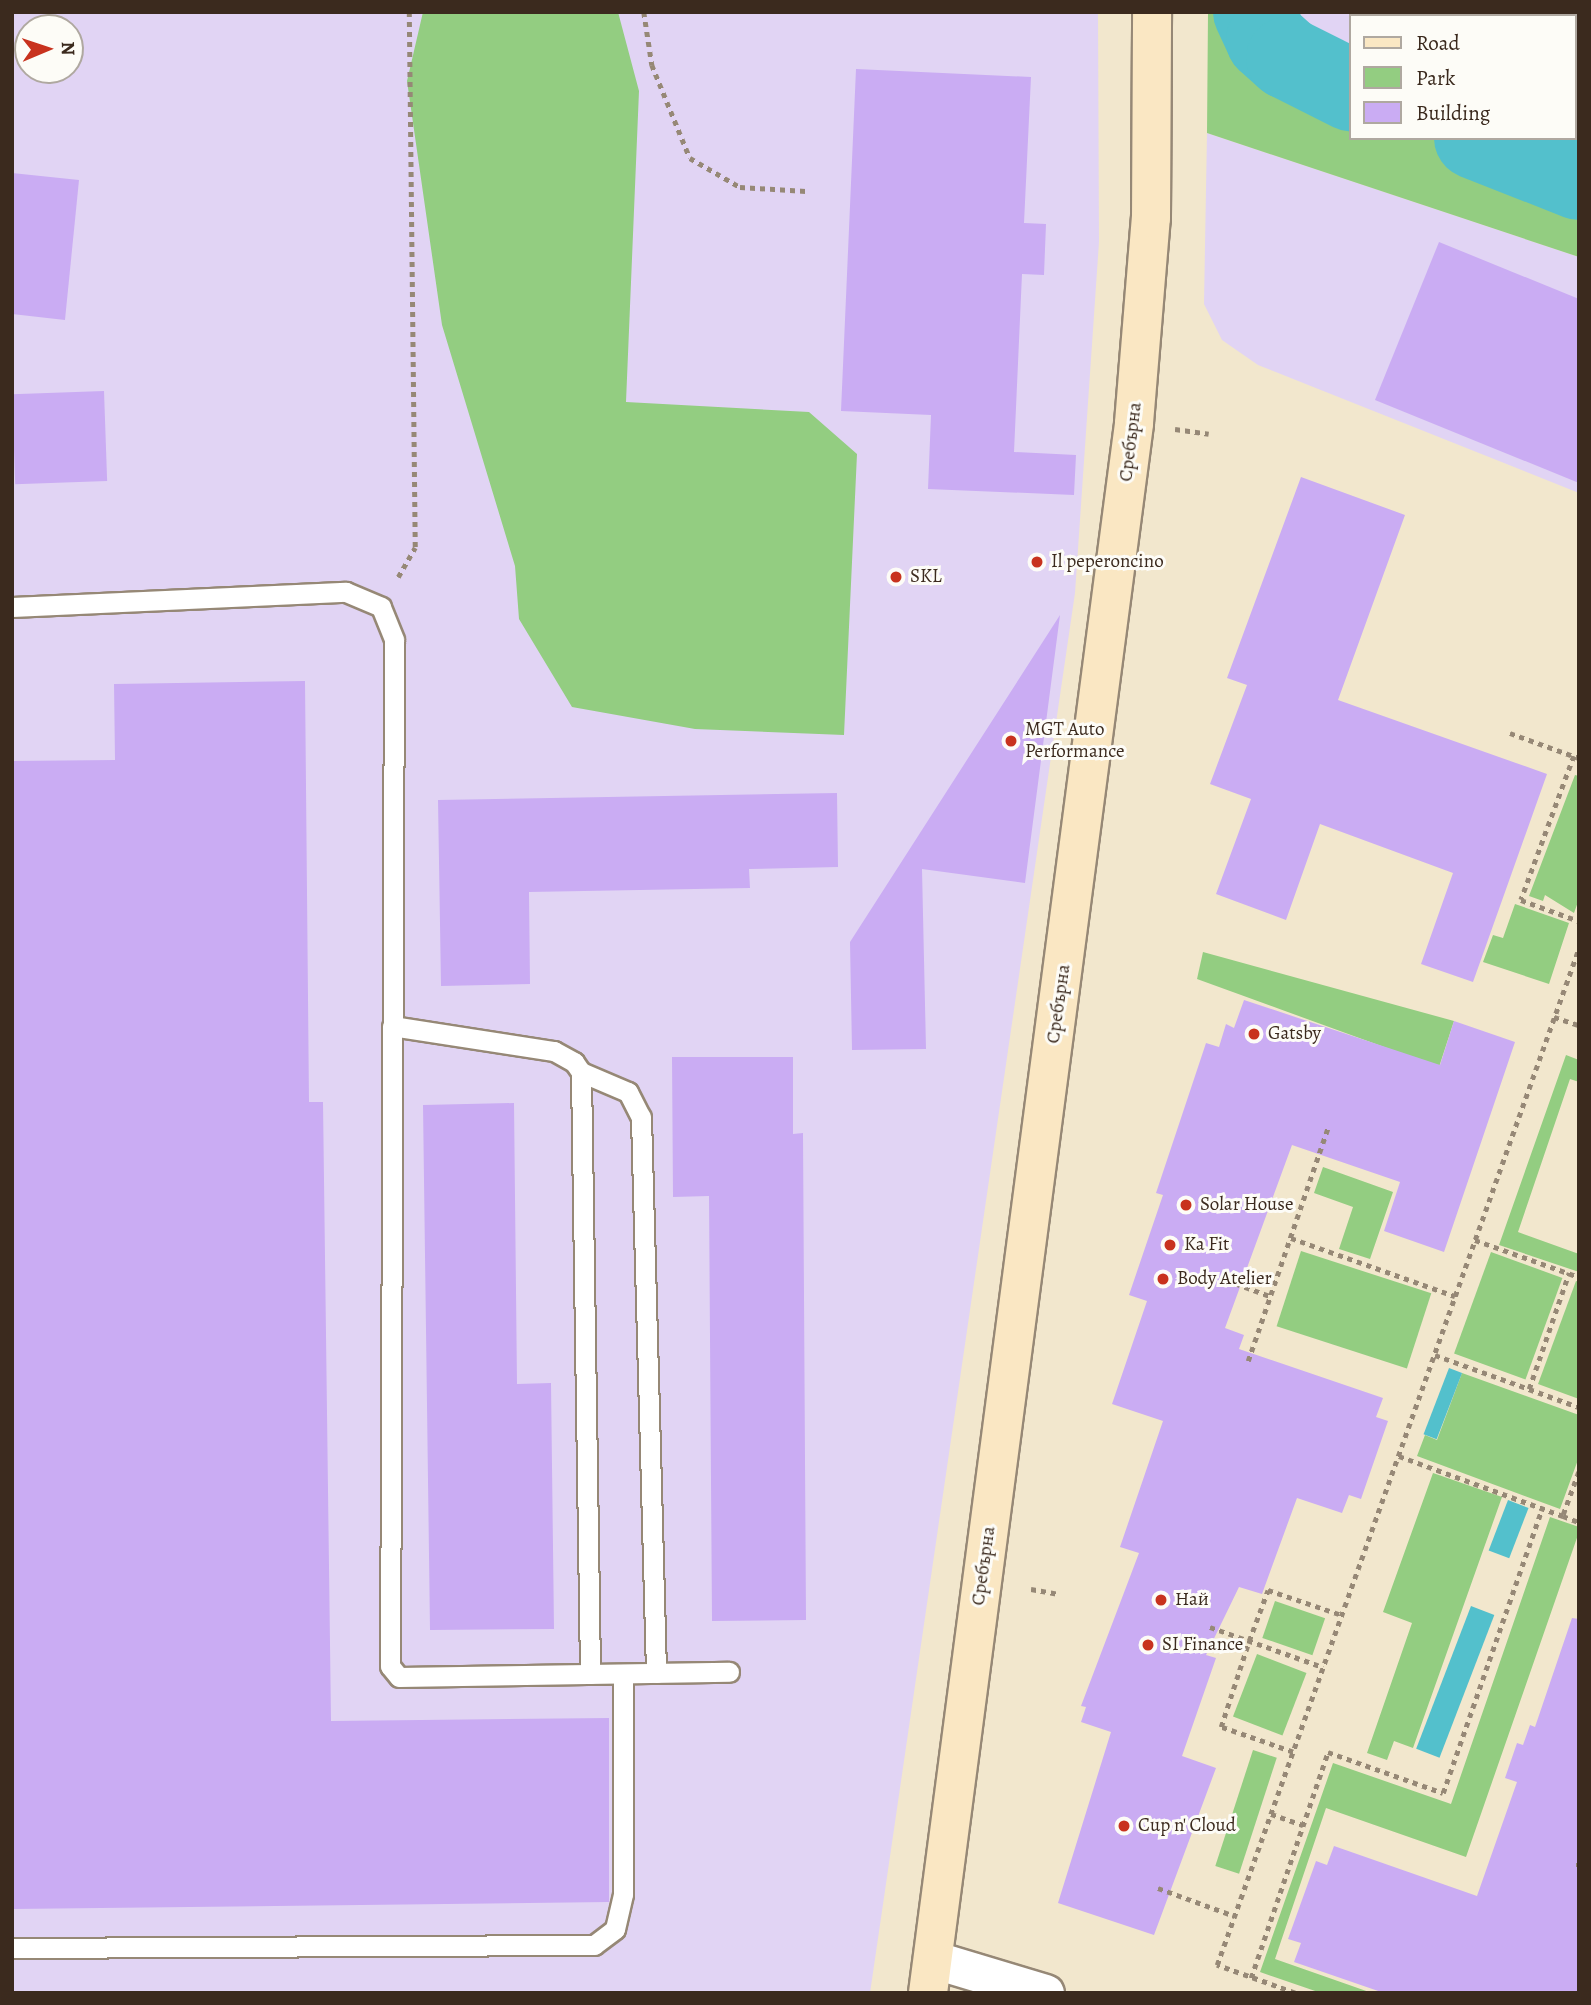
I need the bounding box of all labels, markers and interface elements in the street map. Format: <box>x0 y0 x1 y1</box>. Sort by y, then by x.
north arrow <box>14 14 84 84</box>
legend <box>1350 14 1577 140</box>
text: Road <box>1416 29 1460 57</box>
text: N <box>55 41 81 56</box>
text: Park <box>1416 64 1455 92</box>
text: Building <box>1416 99 1490 127</box>
street label: Сребърна <box>1115 401 1147 483</box>
place label: Il peperoncino <box>1051 551 1164 573</box>
marker: Il peperoncino <box>1029 554 1045 570</box>
place label: SKL <box>910 566 942 588</box>
marker: SKL <box>888 569 904 585</box>
place label: MGT Auto Performance <box>1025 719 1124 763</box>
marker: MGT Auto Performance <box>1003 733 1019 749</box>
street label: Сребърна <box>1042 963 1076 1045</box>
place label: Gatsby <box>1268 1023 1321 1045</box>
marker: Gatsby <box>1246 1026 1262 1042</box>
place label: Solar House <box>1200 1194 1294 1216</box>
marker: Solar House <box>1178 1197 1194 1213</box>
place label: Ka Fit <box>1184 1234 1229 1256</box>
marker: Ka Fit <box>1162 1237 1178 1253</box>
place label: Body Atelier <box>1177 1268 1272 1290</box>
marker: Body Atelier <box>1155 1271 1171 1287</box>
street label: Сребърна <box>967 1525 1001 1607</box>
place label: Най <box>1175 1589 1209 1611</box>
marker: Най <box>1153 1592 1169 1608</box>
place label: SI Finance <box>1162 1634 1243 1656</box>
marker: SI Finance <box>1140 1637 1156 1653</box>
place label: Cup n' Cloud <box>1138 1815 1236 1837</box>
marker: Cup n' Cloud <box>1116 1818 1132 1834</box>

